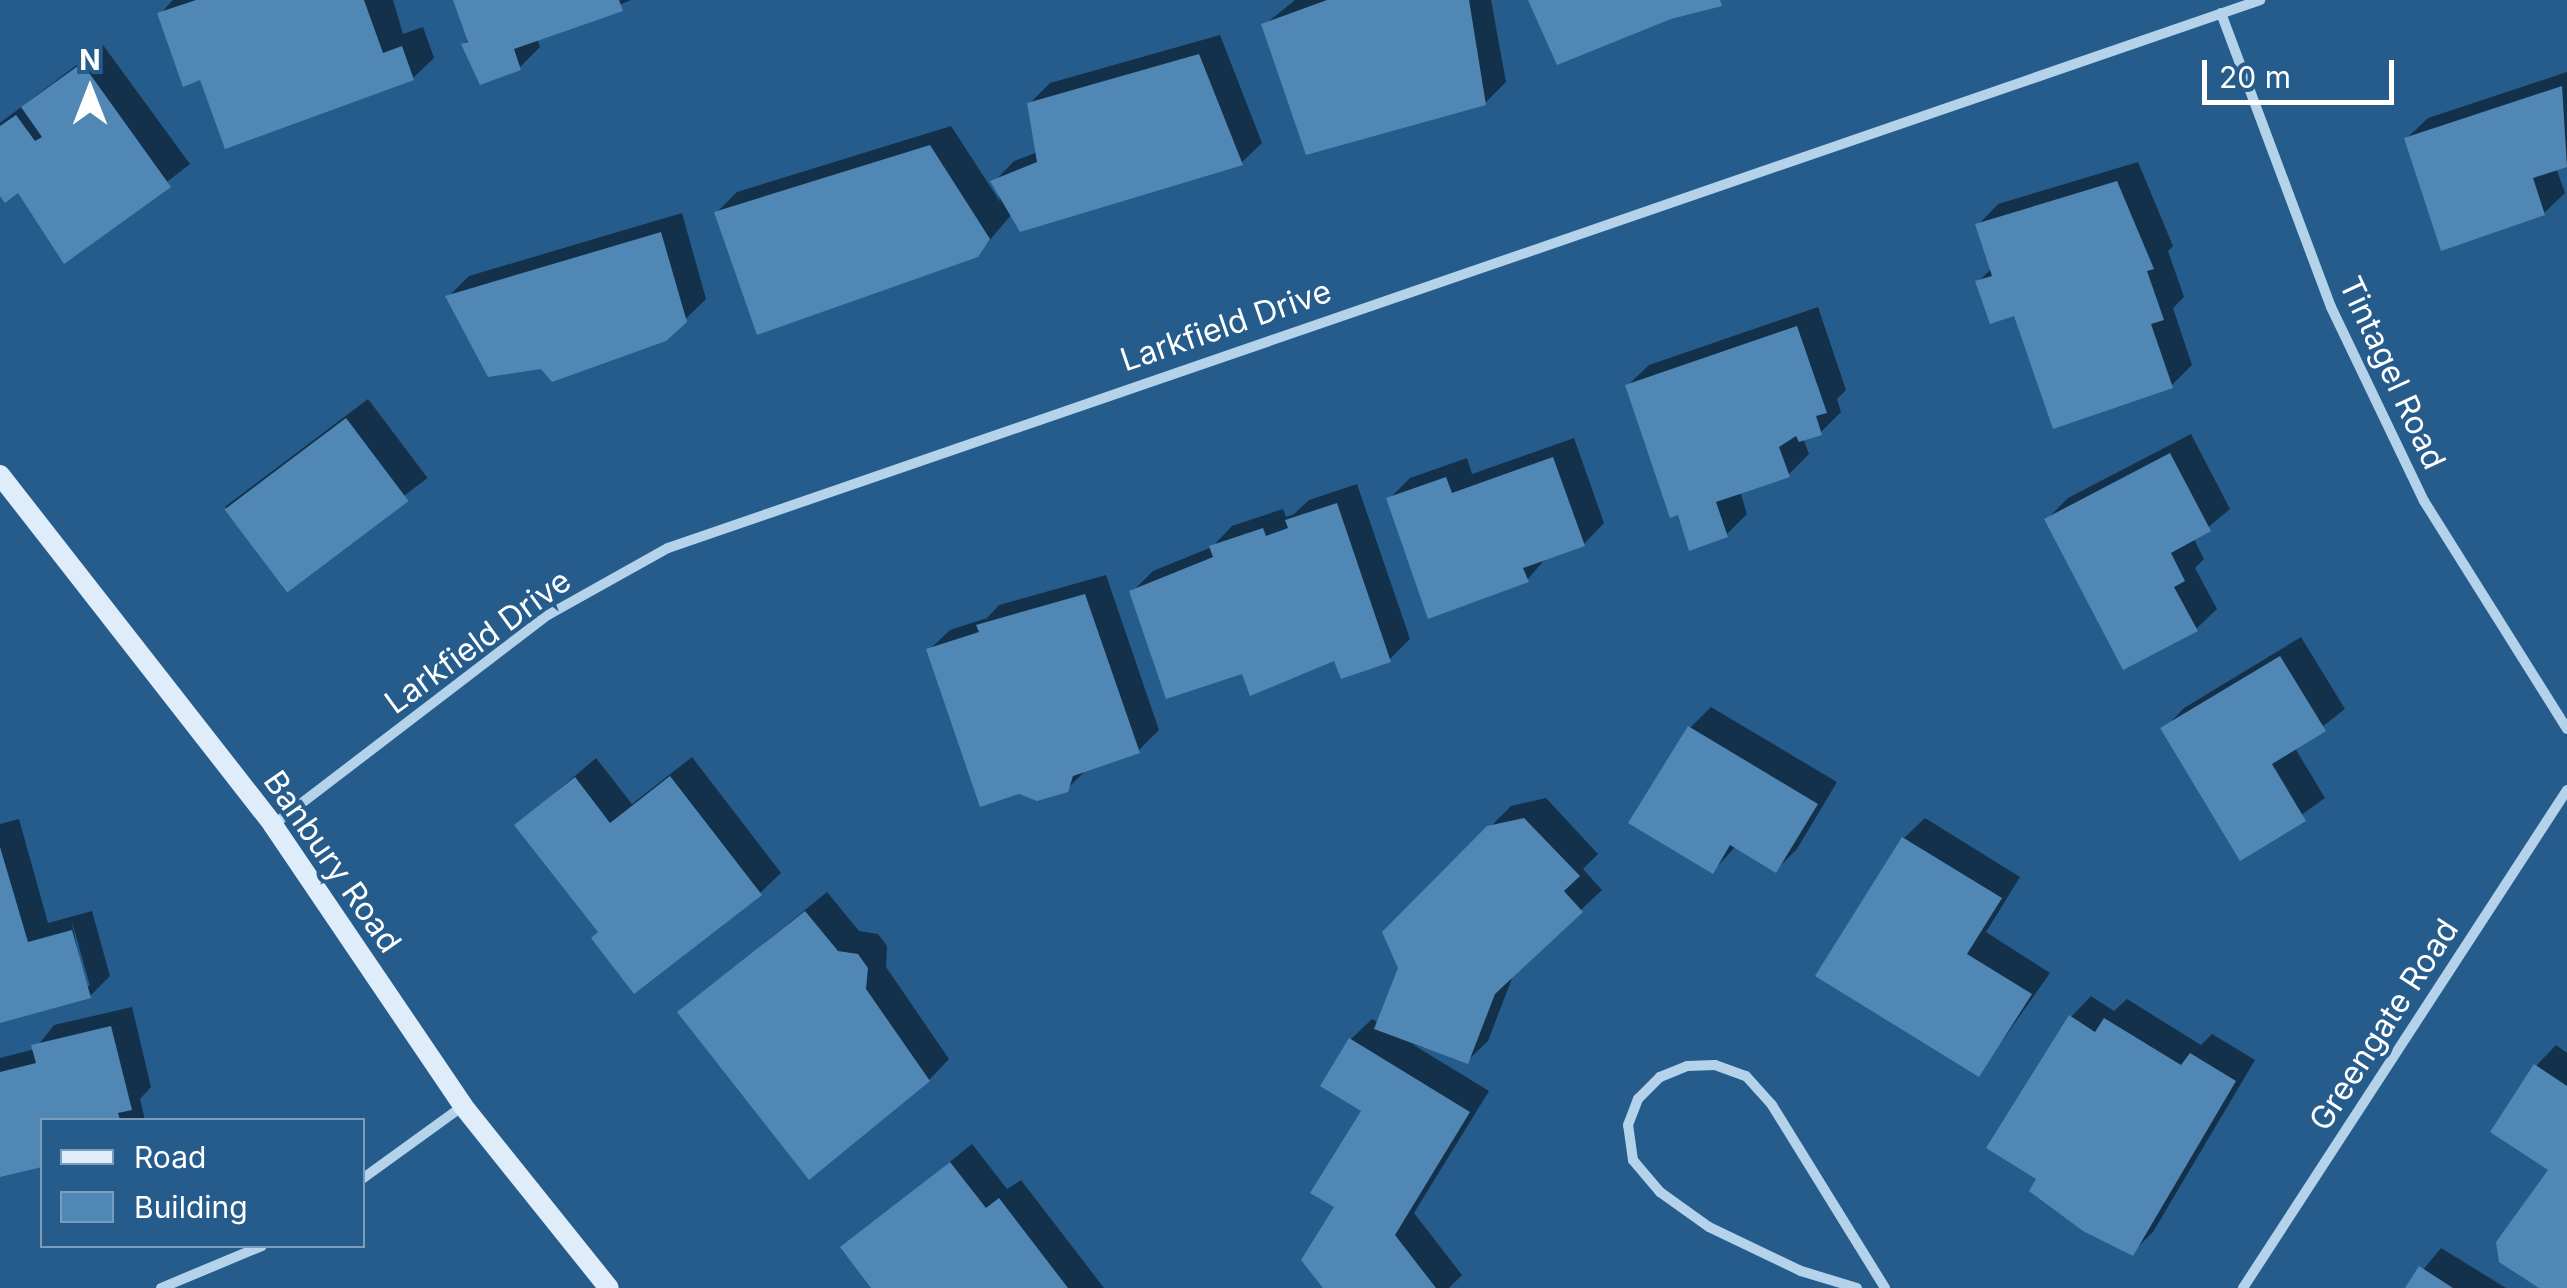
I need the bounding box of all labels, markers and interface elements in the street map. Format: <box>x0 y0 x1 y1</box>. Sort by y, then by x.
north arrow <box>40 40 140 140</box>
scale bar <box>2207 40 2400 102</box>
text: N <box>79 43 101 77</box>
text: 20 m <box>2219 59 2291 95</box>
street label: Tintagel Road <box>2331 271 2453 475</box>
street label: Larkfield Drive <box>1116 272 1336 380</box>
street label: Larkfield Drive <box>378 562 578 722</box>
street label: Banbury Road <box>255 764 409 960</box>
street label: Greengate Road <box>2301 912 2467 1138</box>
legend <box>40 1118 365 1248</box>
text: Road <box>134 1139 206 1175</box>
text: Building <box>134 1189 248 1225</box>

